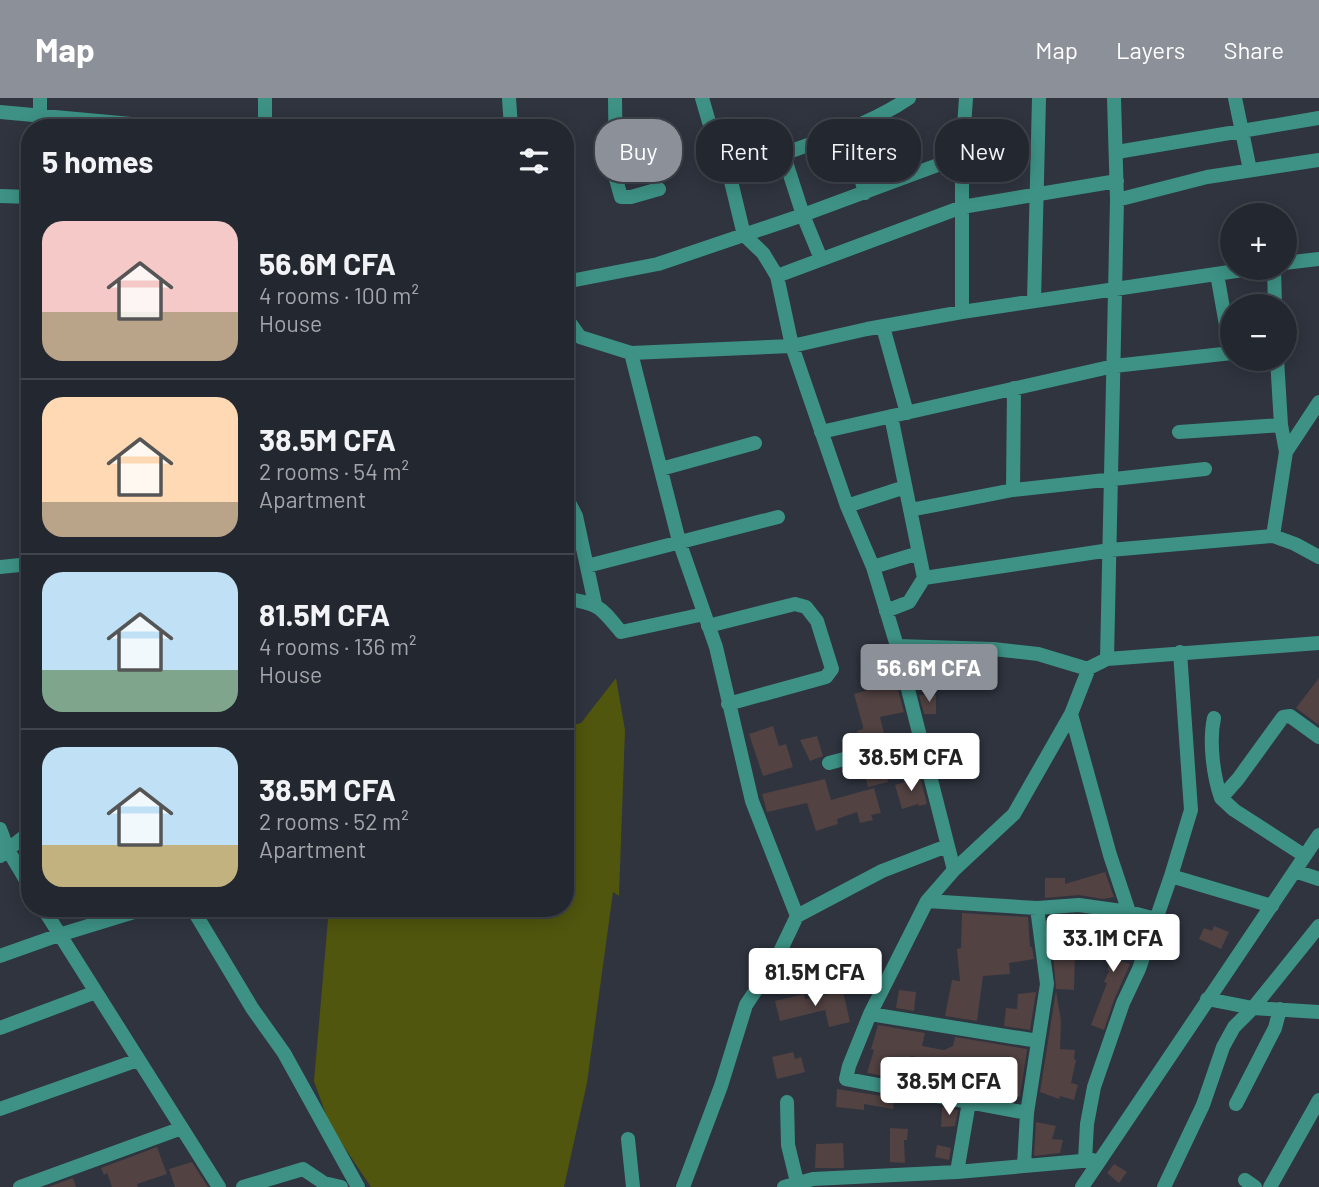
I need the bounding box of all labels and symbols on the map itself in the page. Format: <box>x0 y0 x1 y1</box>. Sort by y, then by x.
pin: 56.6M CFA <box>849 644 1009 704</box>
pin: 38.5M CFA <box>831 734 991 793</box>
pin: 33.1M CFA <box>1033 914 1193 974</box>
pin: 81.5M CFA <box>735 948 895 1008</box>
pin: 38.5M CFA <box>869 1058 1029 1117</box>

